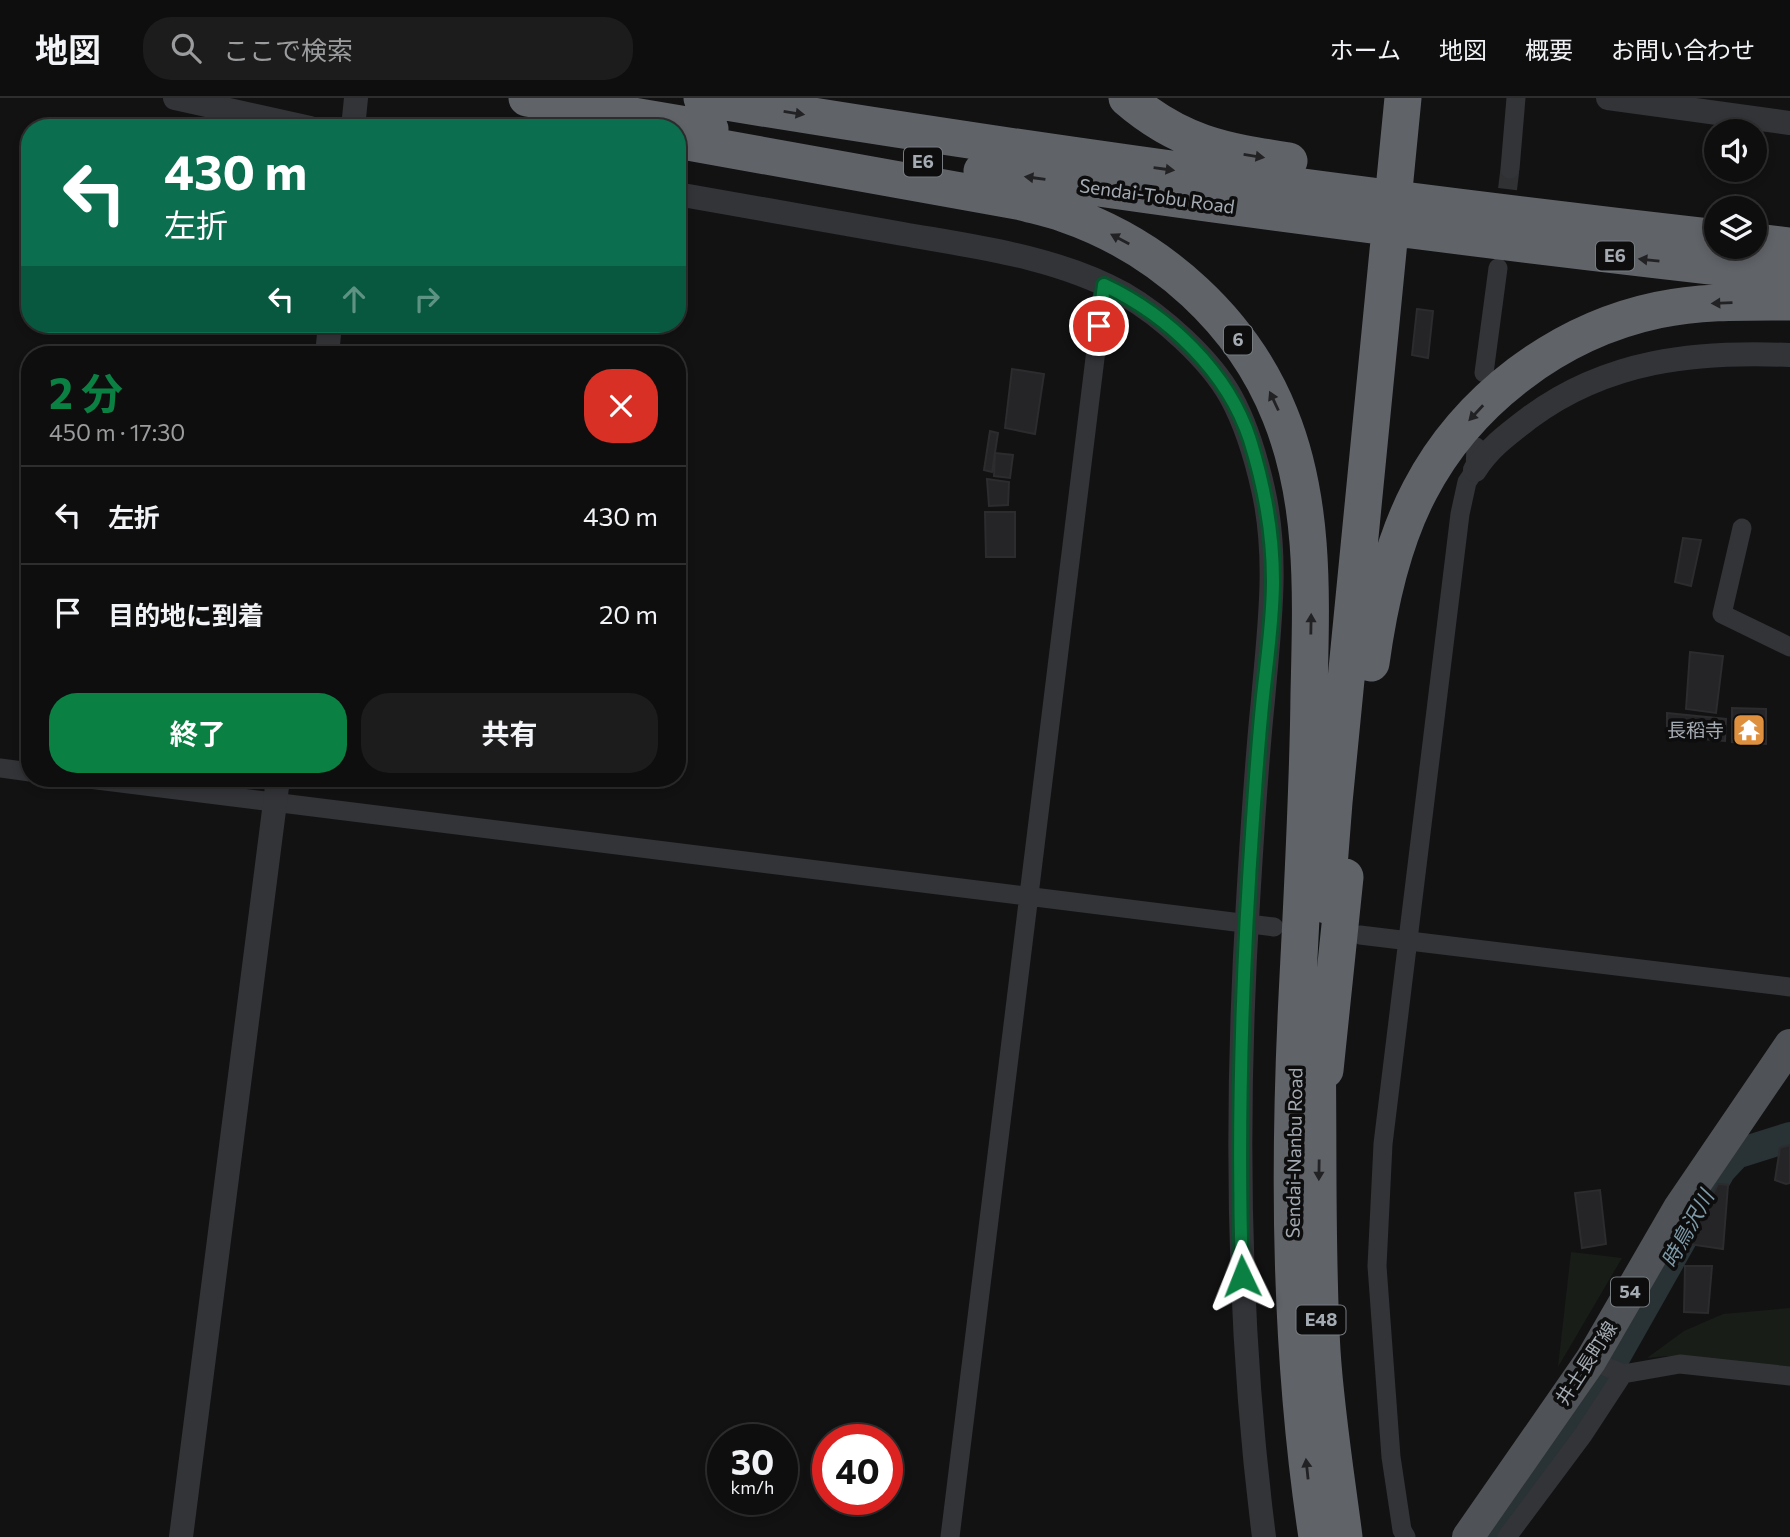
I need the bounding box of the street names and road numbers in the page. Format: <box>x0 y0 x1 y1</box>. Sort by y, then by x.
road number: E6 <box>904 148 942 176</box>
street label: Sendai-Tobu Road <box>1078 173 1236 218</box>
road number: E6 <box>1596 242 1634 271</box>
road number: 6 <box>1224 326 1252 354</box>
street label: Sendai-Nanbu Road <box>1281 1067 1306 1239</box>
road number: 54 <box>1611 1278 1649 1307</box>
road number: E48 <box>1296 1306 1346 1335</box>
street label: 井土長町線 <box>1550 1317 1621 1409</box>

